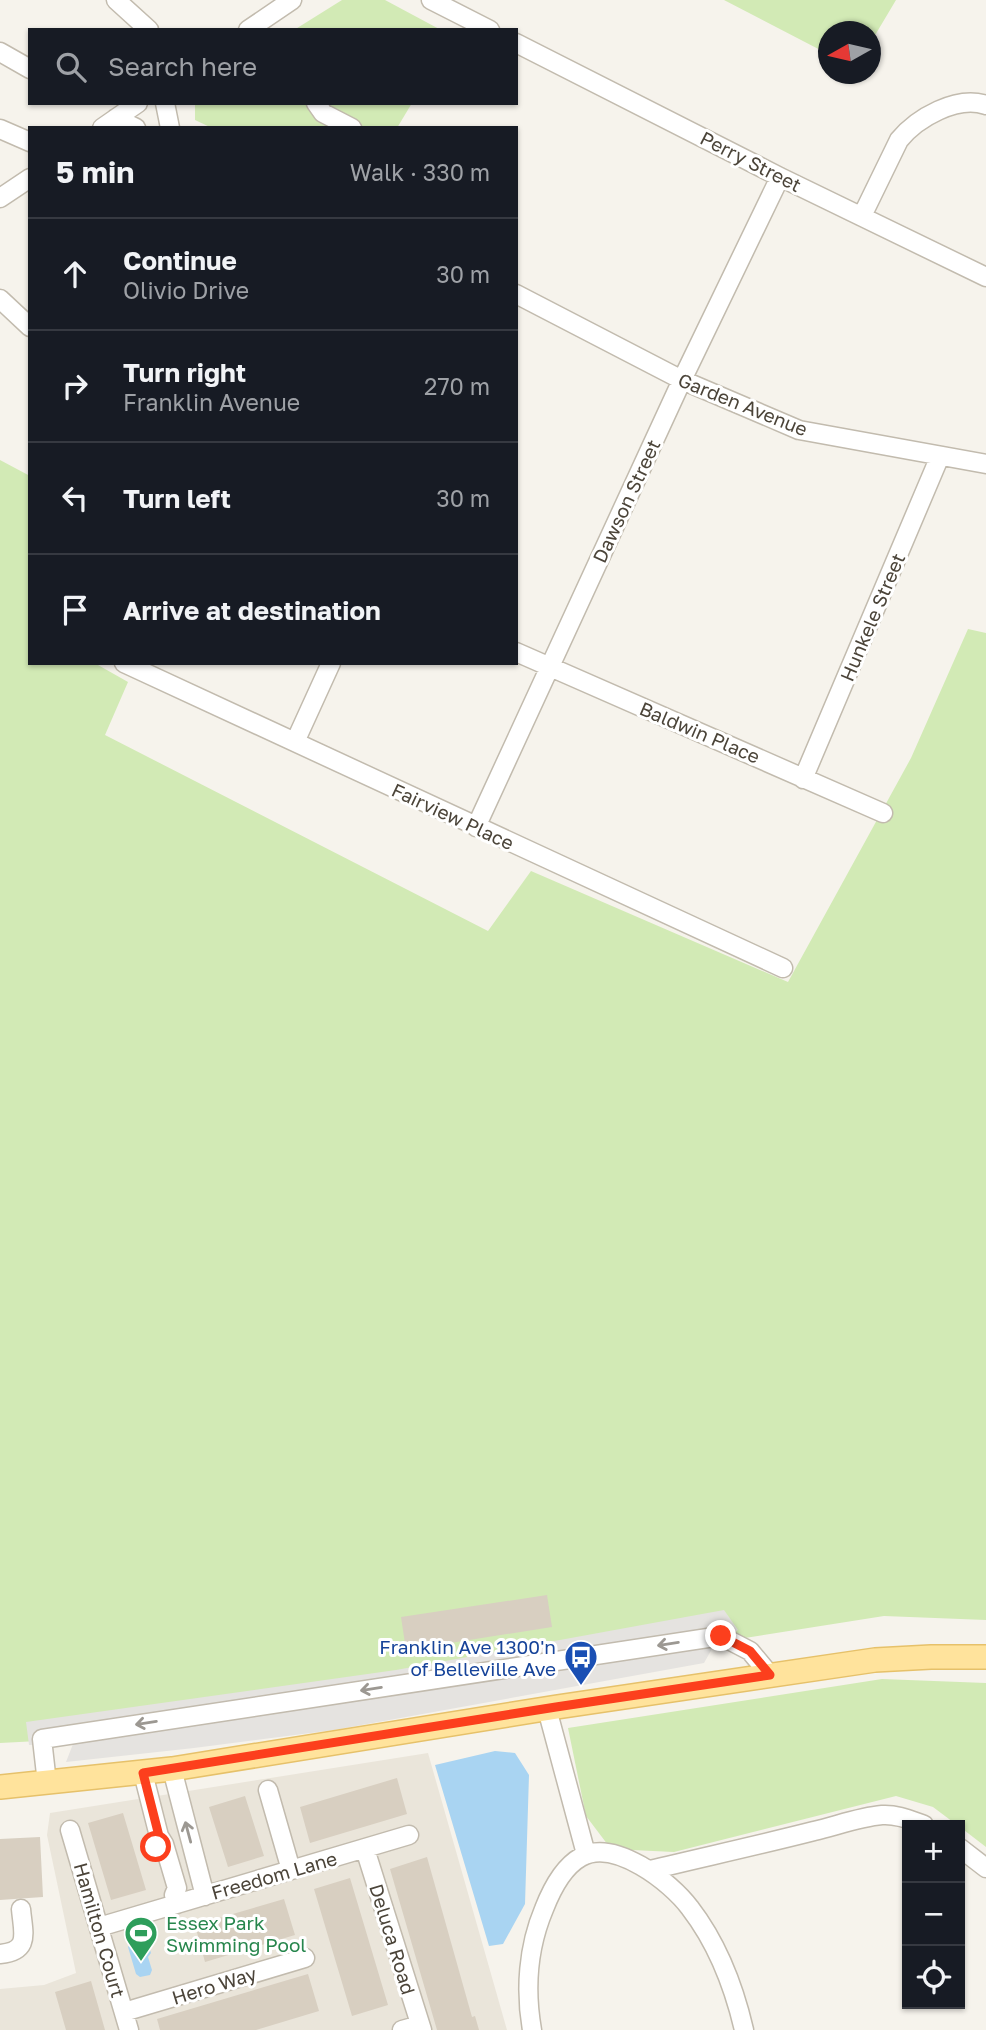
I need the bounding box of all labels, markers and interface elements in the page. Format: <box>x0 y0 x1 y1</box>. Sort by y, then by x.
north arrow <box>818 21 881 84</box>
search box <box>28 28 518 105</box>
icon: search <box>52 48 90 86</box>
text: Search here <box>108 51 257 82</box>
street label: Perry Street <box>697 126 805 196</box>
text: 5 min <box>56 154 134 190</box>
text: Walk · 330 m <box>350 158 490 186</box>
text: Continue <box>123 245 237 276</box>
icon: ahead <box>56 255 94 293</box>
text: 30 m <box>436 260 490 288</box>
text: Olivio Drive <box>123 276 249 304</box>
text: Turn right <box>123 357 246 388</box>
icon: right <box>56 367 94 405</box>
street label: Garden Avenue <box>675 368 811 440</box>
text: 270 m <box>424 372 490 400</box>
text: Franklin Avenue <box>123 388 300 416</box>
street label: Dawson Street <box>587 436 665 566</box>
icon: left <box>56 479 94 517</box>
text: Turn left <box>123 483 231 514</box>
text: 30 m <box>436 484 490 512</box>
street label: Hunkele Street <box>835 549 909 685</box>
icon: arrive <box>56 591 94 629</box>
text: Arrive at destination <box>123 595 381 626</box>
street label: Baldwin Place <box>636 696 764 768</box>
street label: Fairview Place <box>388 778 518 854</box>
route end <box>705 1620 736 1651</box>
place label: Franklin Ave 1300'n of Belleville Ave <box>379 1635 556 1680</box>
bus stop icon: Franklin Ave 1300'n of Belleville Ave <box>562 1638 600 1687</box>
one-way arrow <box>658 1638 680 1651</box>
one-way arrow <box>360 1683 383 1696</box>
one-way arrow <box>135 1717 158 1730</box>
map controls <box>902 1820 965 2009</box>
button: + <box>902 1820 965 1883</box>
one-way arrow <box>181 1822 194 1844</box>
route start <box>140 1831 171 1862</box>
street label: Freedom Lane <box>208 1846 340 1904</box>
street label: Hamilton Court <box>70 1860 130 2000</box>
street label: Deluca Road <box>365 1881 421 1997</box>
button: − <box>902 1883 965 1946</box>
place label: Essex Park Swimming Pool <box>166 1911 306 1956</box>
sports icon: Essex Park Swimming Pool <box>122 1914 160 1963</box>
button: locate <box>902 1946 965 2009</box>
street label: Hero Way <box>169 1961 259 2009</box>

